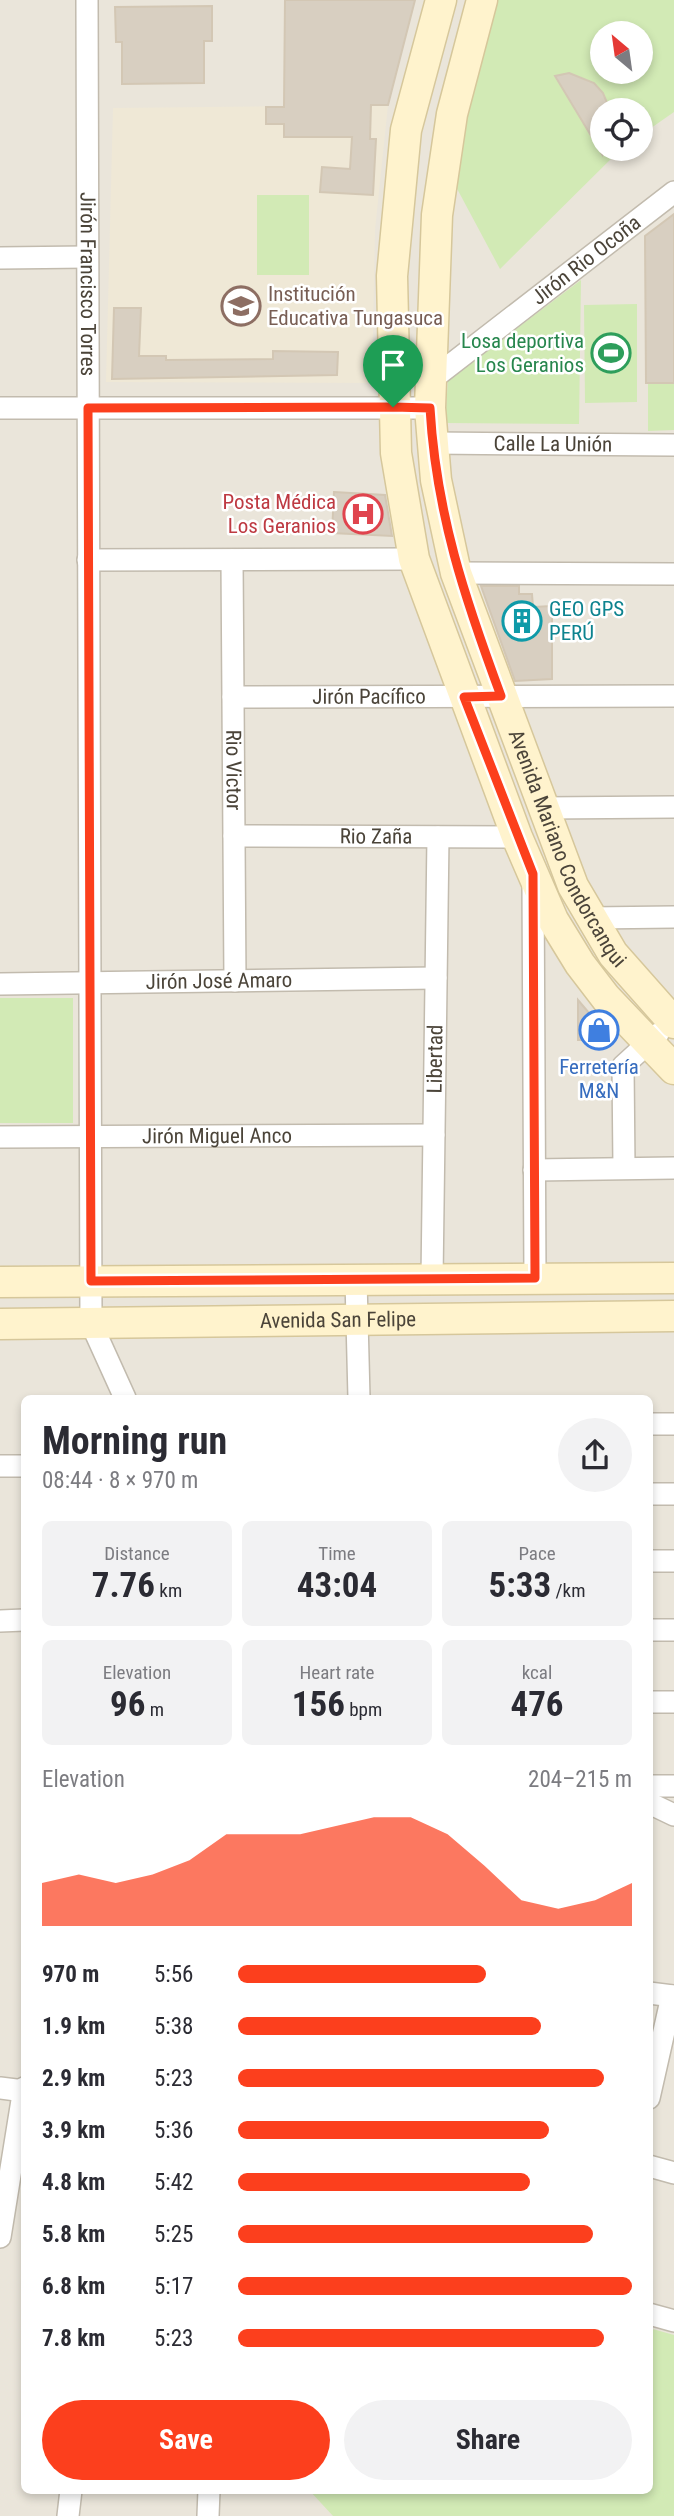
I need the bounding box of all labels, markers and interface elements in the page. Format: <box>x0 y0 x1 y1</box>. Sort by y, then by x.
north arrow <box>590 21 653 84</box>
map controls <box>590 21 653 161</box>
button: locate <box>590 98 653 161</box>
street label: Jirón Francisco Torres <box>76 192 100 376</box>
street label: Jirón Rio Ocoña <box>527 210 645 310</box>
place label: Institución Educativa Tungasuca <box>268 282 443 330</box>
school or university icon: Institución Educativa Tungasuca <box>220 285 262 327</box>
place label: Losa deportiva Los Geranios <box>461 329 584 377</box>
sports icon: Losa deportiva Los Geranios <box>590 332 632 374</box>
pin <box>363 335 423 407</box>
icon: arrive <box>374 346 412 384</box>
street label: Calle La Unión <box>494 432 612 456</box>
place label: Posta Médica Los Geranios <box>223 490 336 538</box>
hospital icon: Posta Médica Los Geranios <box>342 493 384 535</box>
place label: GEO GPS PERÚ <box>549 597 624 645</box>
building icon: GEO GPS PERÚ <box>501 600 543 642</box>
street label: Jirón Pacífico <box>312 685 426 709</box>
street label: Avenida Mariano Condorcanqui <box>504 726 631 972</box>
street label: Rio Victor <box>221 730 246 810</box>
street label: Rio Zaña <box>340 824 412 849</box>
street label: Jirón José Amaro <box>146 968 292 994</box>
shop icon: Ferretería M&N <box>578 1009 620 1051</box>
street label: Libertad <box>423 1025 447 1094</box>
place label: Ferretería M&N <box>559 1055 639 1103</box>
street label: Jirón Miguel Anco <box>142 1124 292 1148</box>
street label: Avenida San Felipe <box>260 1307 416 1333</box>
button: share <box>558 1418 632 1492</box>
text: Morning run <box>42 1419 227 1463</box>
text: 08:44 · 8 × 970 m <box>42 1467 198 1494</box>
text: Distance <box>104 1542 170 1565</box>
text: Time <box>318 1542 356 1565</box>
text: Pace <box>518 1542 556 1565</box>
text: 7.76 <box>92 1565 155 1606</box>
text: 43:04 <box>297 1565 377 1606</box>
text: 5:33 <box>489 1565 551 1606</box>
text: km <box>155 1579 182 1602</box>
text: /km <box>551 1579 585 1602</box>
text: Elevation <box>103 1661 171 1684</box>
text: Heart rate <box>299 1661 375 1684</box>
text: kcal <box>522 1661 552 1684</box>
text: 96 <box>110 1684 145 1725</box>
text: 156 <box>292 1684 345 1725</box>
text: 476 <box>510 1684 564 1725</box>
text: m <box>145 1698 164 1721</box>
text: bpm <box>345 1698 382 1721</box>
text: Elevation <box>42 1766 125 1793</box>
text: 204–215 m <box>528 1766 632 1793</box>
text: 970 m <box>42 1961 99 1988</box>
text: 5:56 <box>154 1961 193 1988</box>
text: 1.9 km <box>42 2013 105 2040</box>
text: 5:38 <box>154 2013 193 2040</box>
text: 2.9 km <box>42 2065 105 2092</box>
text: 5:23 <box>154 2065 193 2092</box>
text: 3.9 km <box>42 2117 105 2144</box>
text: 5:36 <box>154 2117 193 2144</box>
text: 4.8 km <box>42 2169 105 2196</box>
text: 5:42 <box>154 2169 193 2196</box>
text: 5.8 km <box>42 2221 105 2248</box>
text: 5:25 <box>154 2221 193 2248</box>
text: 6.8 km <box>42 2273 105 2300</box>
text: 5:17 <box>154 2273 193 2300</box>
text: 7.8 km <box>42 2325 105 2352</box>
text: 5:23 <box>154 2325 193 2352</box>
button: Save <box>42 2400 330 2480</box>
button: Share <box>344 2400 632 2480</box>

